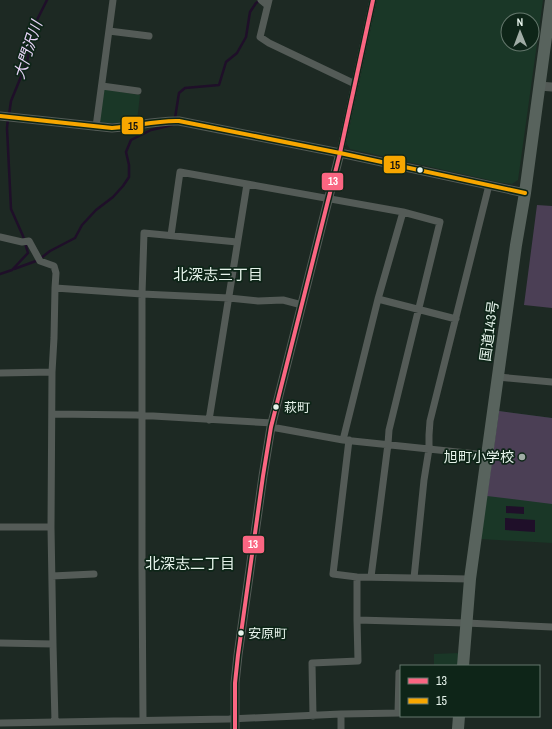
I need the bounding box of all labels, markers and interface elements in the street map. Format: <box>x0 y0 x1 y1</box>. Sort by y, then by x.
north arrow <box>500 12 540 52</box>
text: N <box>516 15 523 29</box>
water label: 大門沢川 <box>8 16 47 82</box>
line badge: 15 <box>121 116 144 135</box>
text: 15 <box>128 119 138 133</box>
line badge: 15 <box>383 155 406 174</box>
text: 15 <box>390 158 400 172</box>
unlabelled marker <box>415 165 425 175</box>
line badge: 13 <box>321 172 344 191</box>
text: 13 <box>328 174 338 188</box>
district label: 北深志三丁目 <box>173 264 263 285</box>
street label: 国道143号 <box>476 299 502 363</box>
place label: 萩町 <box>284 399 310 416</box>
marker: 萩町 <box>271 402 281 412</box>
place label: 旭町小学校 <box>444 448 514 466</box>
marker: 旭町小学校 <box>517 452 527 462</box>
line badge: 13 <box>242 535 265 554</box>
text: 13 <box>248 537 258 551</box>
district label: 北深志二丁目 <box>145 553 235 574</box>
place label: 安原町 <box>248 625 287 642</box>
marker: 安原町 <box>236 628 246 638</box>
legend <box>400 665 540 717</box>
text: 13 <box>436 673 447 689</box>
text: 15 <box>436 693 447 709</box>

